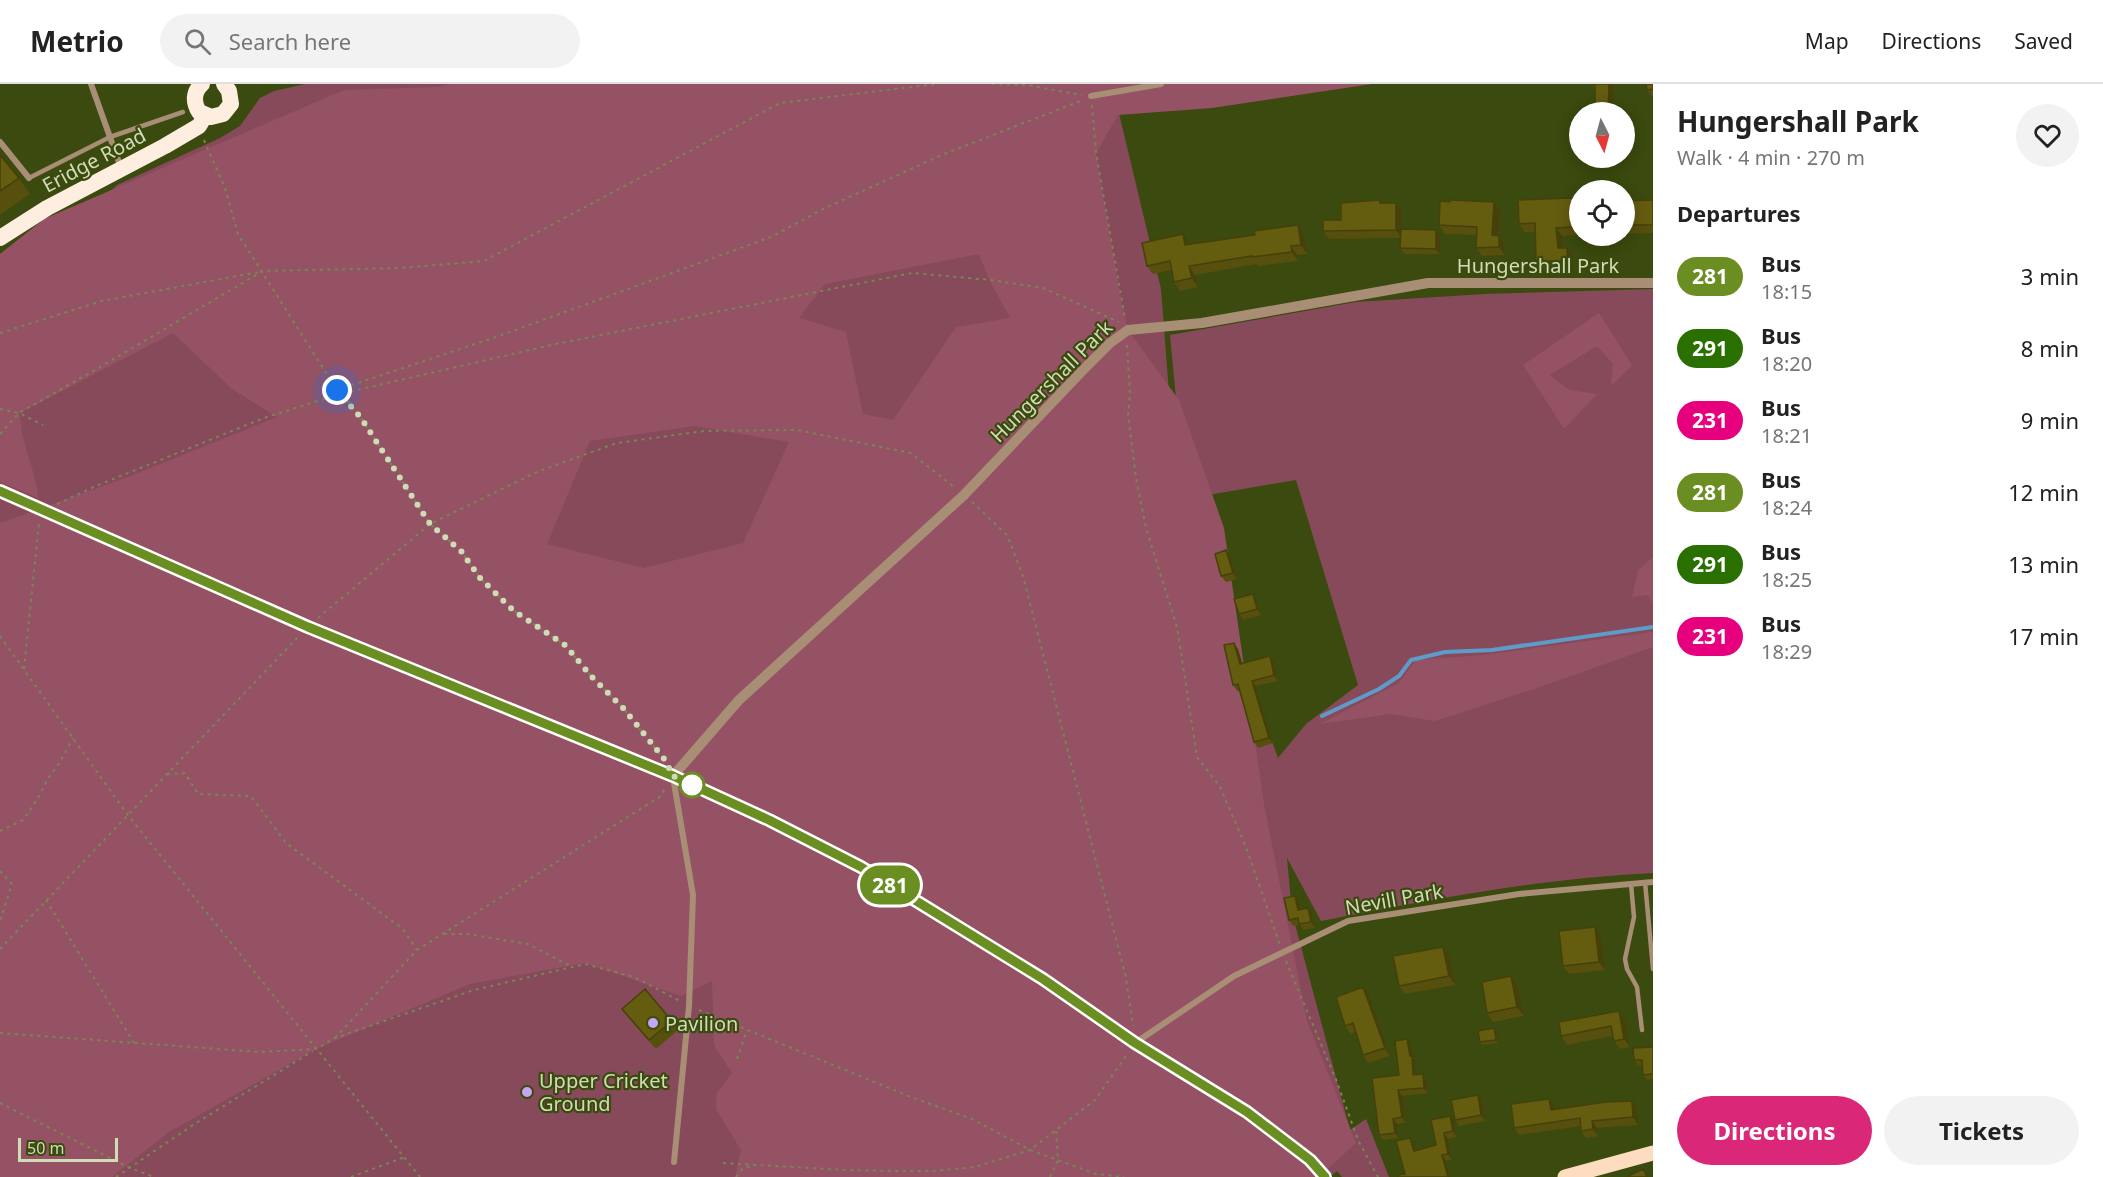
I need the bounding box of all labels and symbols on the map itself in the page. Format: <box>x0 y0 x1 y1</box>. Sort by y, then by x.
north arrow <box>1569 102 1635 168</box>
street label: Eridge Road <box>37 121 151 199</box>
street label: Hungershall Park <box>1457 252 1619 279</box>
street label: Hungershall Park <box>984 314 1118 448</box>
your location <box>322 375 352 405</box>
unlabelled marker <box>679 772 705 798</box>
line badge: 281 <box>856 866 924 904</box>
street label: Nevill Park <box>1343 877 1445 921</box>
place label: Pavilion <box>665 1010 738 1037</box>
marker: Pavilion <box>646 1016 660 1030</box>
place label: Upper Cricket Ground <box>539 1067 668 1117</box>
marker: Upper Cricket Ground <box>520 1085 534 1099</box>
scale bar <box>18 1135 118 1162</box>

